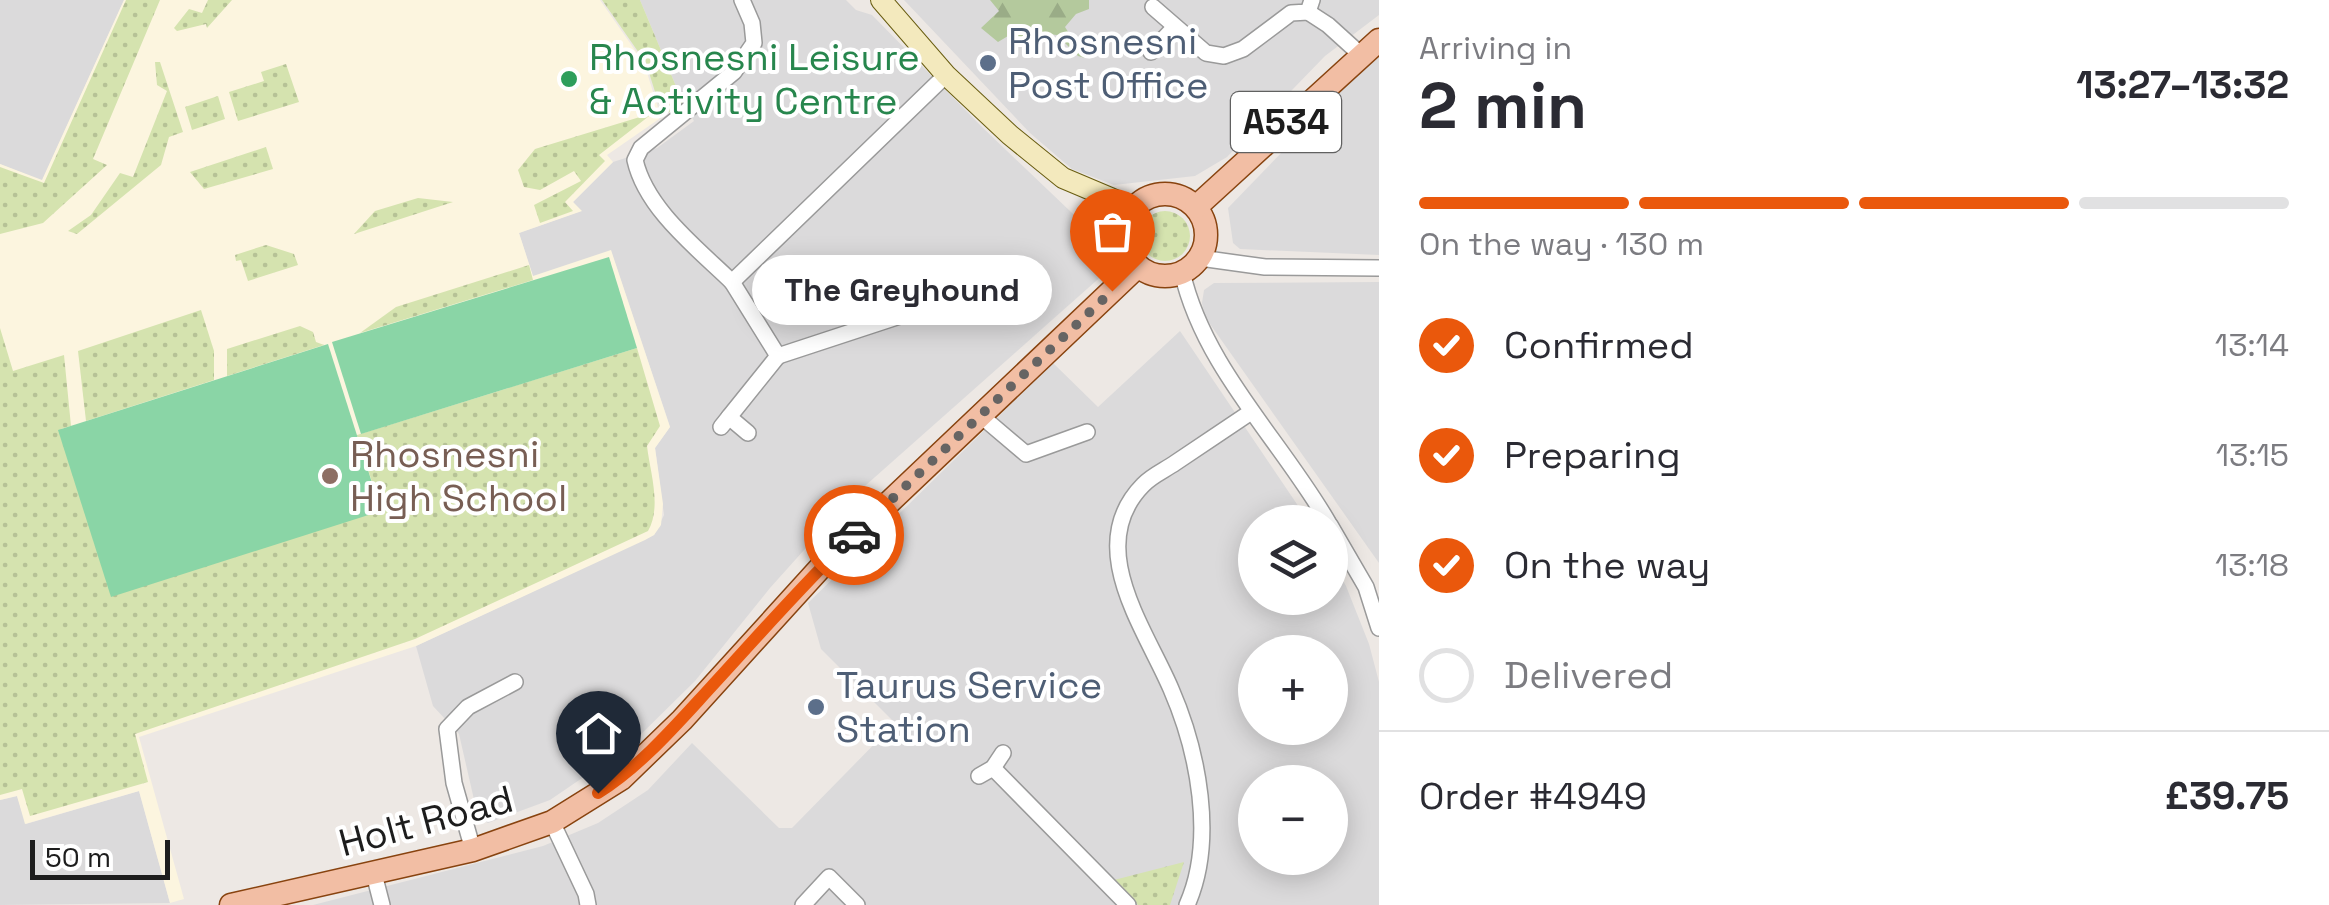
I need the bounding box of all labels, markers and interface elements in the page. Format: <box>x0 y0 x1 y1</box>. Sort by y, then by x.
place label: Rhosnesni Post Office <box>1008 17 1209 109</box>
text: Arriving in <box>1419 28 1572 68</box>
place label: Rhosnesni Leisure & Activity Centre <box>589 33 920 125</box>
marker: Rhosnesni Post Office <box>977 52 999 74</box>
text: 13:27–13:32 <box>2076 61 2289 109</box>
text: 2 min <box>1419 64 1587 147</box>
marker: Rhosnesni Leisure & Activity Centre <box>558 68 580 90</box>
road number: A534 <box>1231 92 1341 152</box>
pin <box>1070 189 1155 292</box>
icon: bag <box>1085 204 1140 259</box>
text: On the way · 130 m <box>1419 224 1704 264</box>
callout: The Greyhound <box>752 256 1052 326</box>
text: The Greyhound <box>784 270 1020 310</box>
icon: check <box>1419 318 1474 373</box>
text: Confirmed <box>1504 321 1694 369</box>
text: 13:14 <box>2215 325 2289 365</box>
icon: check <box>1419 428 1474 483</box>
place label: Rhosnesni High School <box>350 430 567 522</box>
text: Preparing <box>1504 431 1681 479</box>
text: 13:15 <box>2216 435 2289 475</box>
marker: Rhosnesni High School <box>319 465 341 487</box>
courier <box>804 485 904 585</box>
map controls <box>1238 505 1348 875</box>
button: layers <box>1238 505 1348 615</box>
icon: car <box>827 508 882 563</box>
icon: check <box>1419 538 1474 593</box>
text: On the way <box>1504 541 1710 589</box>
text: 13:18 <box>2215 545 2289 585</box>
button: + <box>1238 635 1348 745</box>
text: Delivered <box>1504 651 1673 699</box>
place label: Taurus Service Station <box>836 661 1102 753</box>
pin <box>556 691 641 794</box>
marker: Taurus Service Station <box>805 696 827 718</box>
icon: home <box>571 706 626 761</box>
button: − <box>1238 765 1348 875</box>
text: Order #4949 <box>1419 772 1647 820</box>
text: £39.75 <box>2165 772 2289 820</box>
street label: Holt Road <box>334 775 518 867</box>
scale bar <box>30 835 170 880</box>
text: 50 m <box>45 839 111 875</box>

